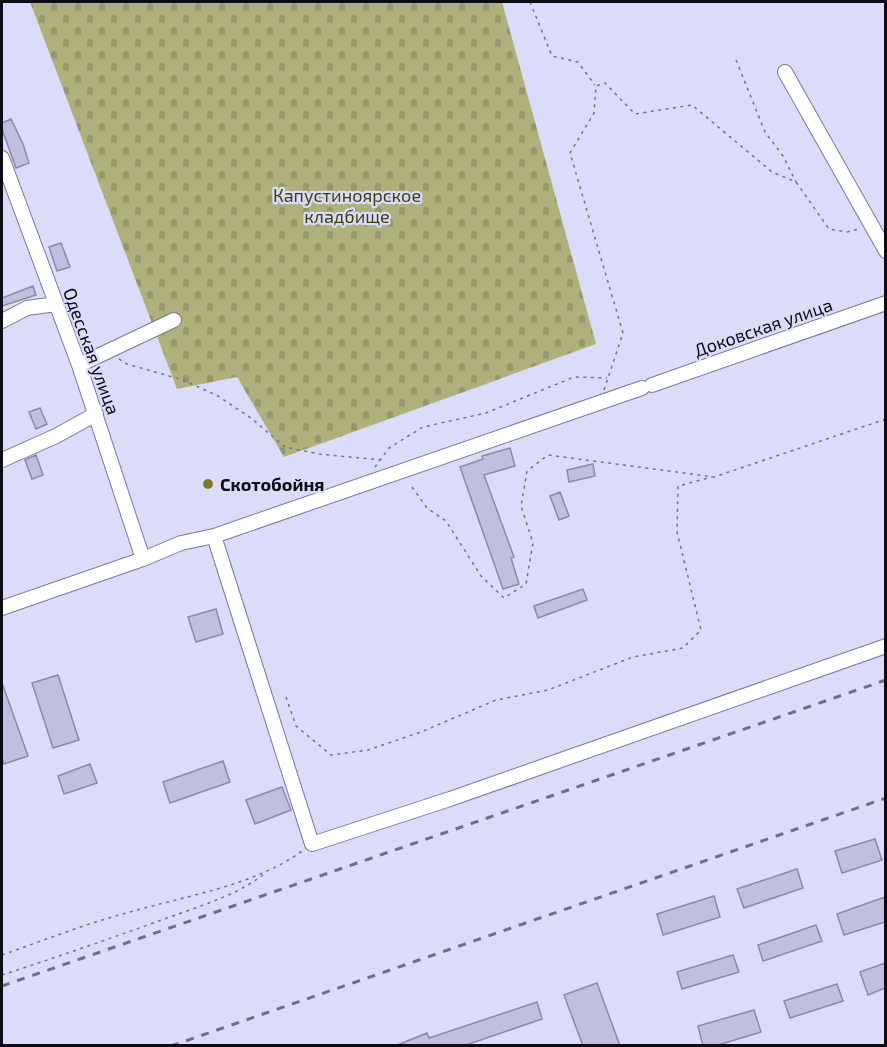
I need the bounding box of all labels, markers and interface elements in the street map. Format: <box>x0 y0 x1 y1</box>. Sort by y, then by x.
park label: Капустиноярское кладбище <box>273 184 421 227</box>
street label: Одесская улица <box>59 285 125 417</box>
street label: Доковская улица <box>691 293 835 361</box>
place label: Скотобойня <box>220 473 324 495</box>
marker: Скотобойня <box>201 477 215 491</box>

